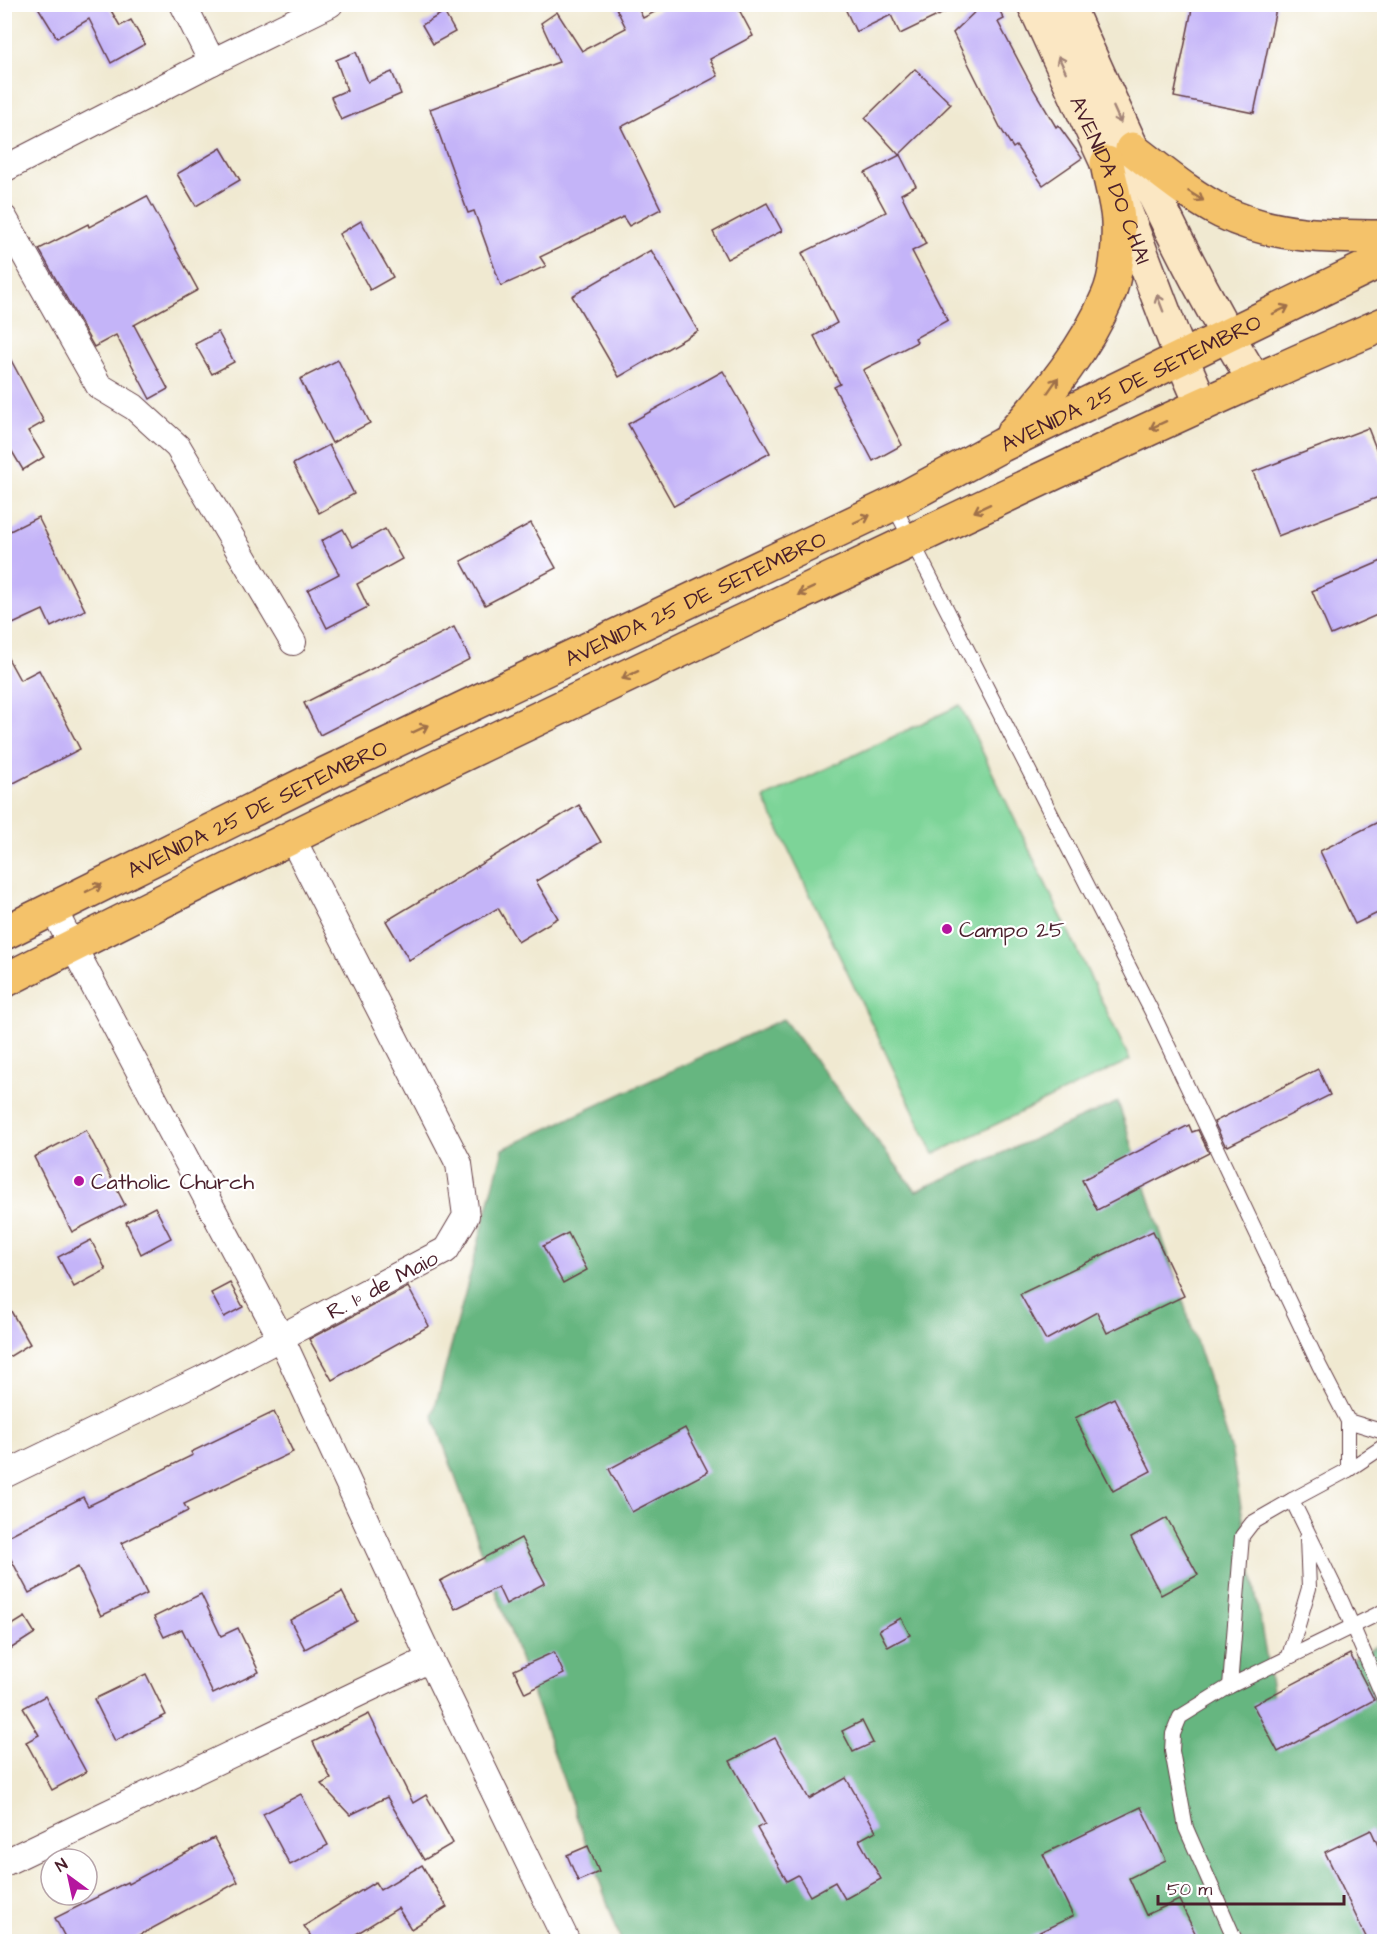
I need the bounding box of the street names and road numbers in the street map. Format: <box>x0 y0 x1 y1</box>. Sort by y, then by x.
street label: AVENIDA DO CHAI <box>1061 91 1158 269</box>
street label: AVENIDA 25 DE SETEMBRO <box>996 307 1267 460</box>
street label: AVENIDA 25 DE SETEMBRO <box>560 524 832 675</box>
street label: AVENIDA 25 DE SETEMBRO <box>122 733 393 887</box>
street label: R. 1º de Maio <box>321 1243 445 1328</box>

